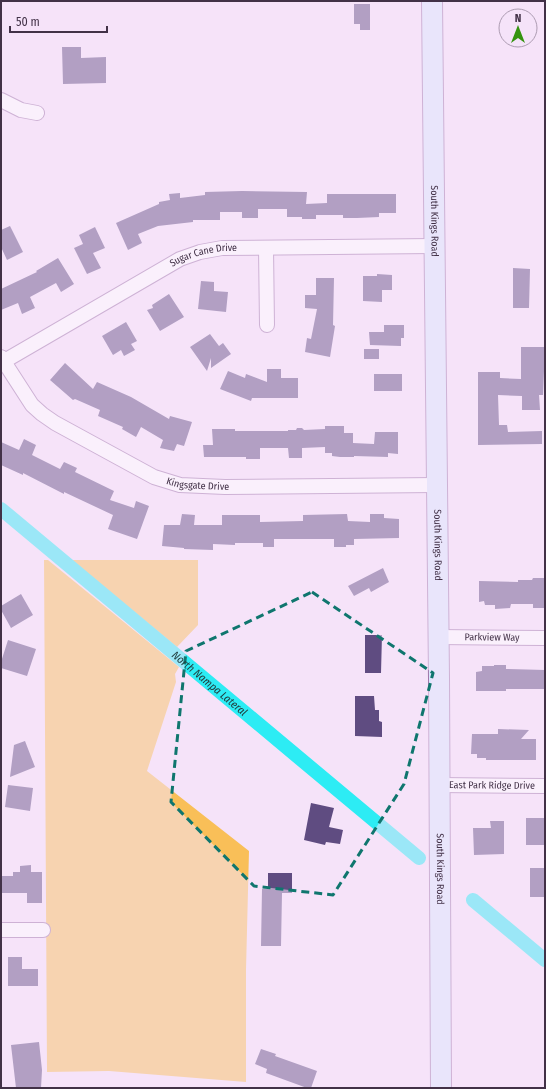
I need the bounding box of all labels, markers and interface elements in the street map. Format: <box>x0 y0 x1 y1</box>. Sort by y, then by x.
scale bar <box>10 8 107 34</box>
north arrow <box>498 8 538 48</box>
text: N <box>515 12 521 25</box>
text: 50 m <box>16 15 40 29</box>
street label: South Kings Road <box>428 185 441 257</box>
street label: Sugar Cane Drive <box>168 242 237 270</box>
street label: Kingsgate Drive <box>165 475 229 493</box>
street label: South Kings Road <box>431 509 444 581</box>
street label: Parkview Way <box>464 631 520 644</box>
water label: North Nampa Lateral <box>170 648 250 719</box>
street label: East Park Ridge Drive <box>449 779 535 792</box>
street label: South Kings Road <box>434 833 446 905</box>

